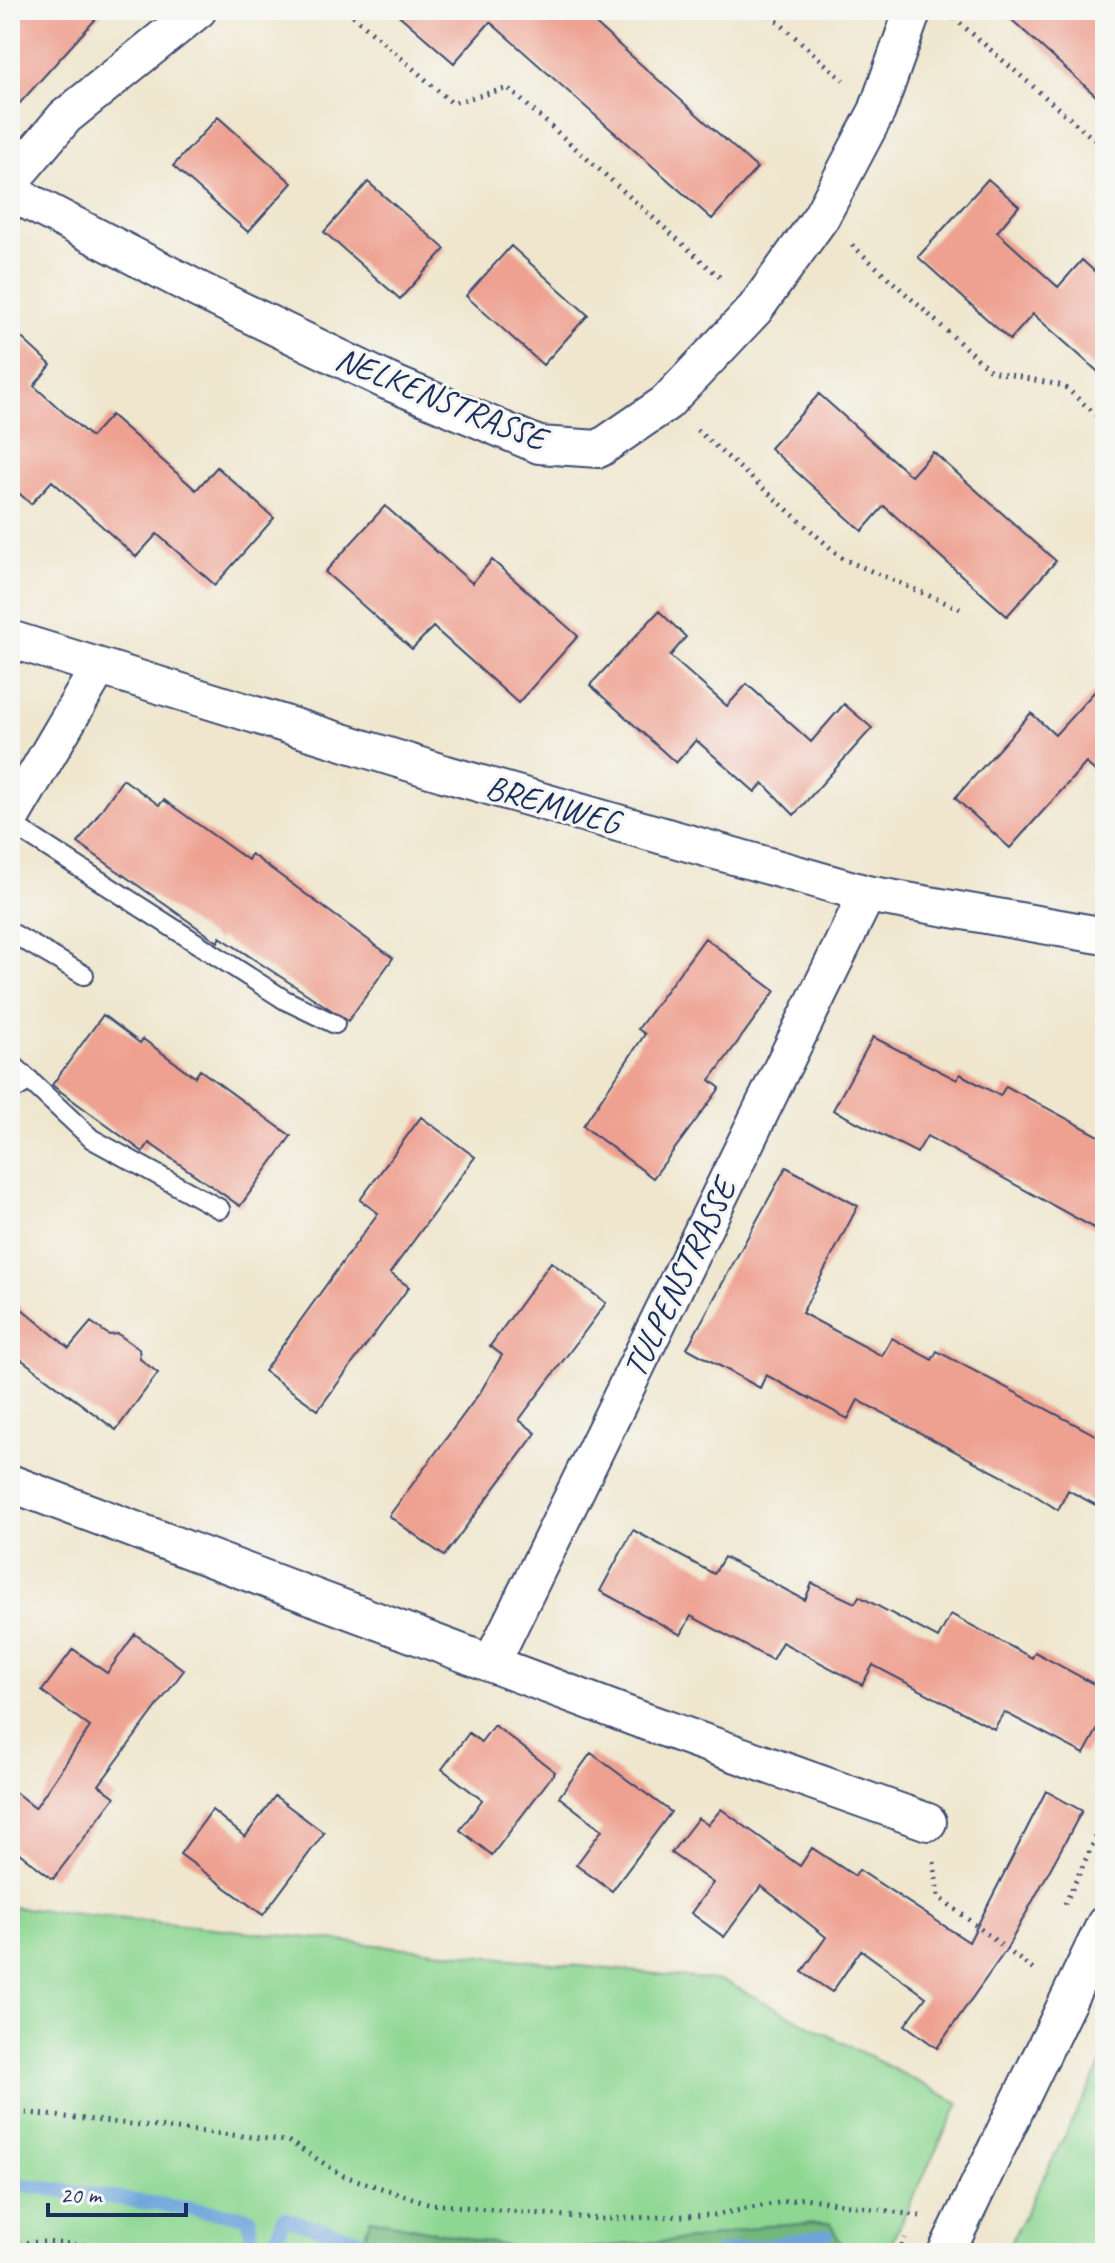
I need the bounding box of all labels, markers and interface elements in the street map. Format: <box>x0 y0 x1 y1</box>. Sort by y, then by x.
street label: NELKENSTRASSE <box>330 336 556 461</box>
street label: BREMWEG <box>481 764 628 844</box>
street label: TULPENSTRASSE <box>613 1168 747 1384</box>
scale bar <box>48 2167 186 2217</box>
text: 20 m <box>60 2180 103 2210</box>

